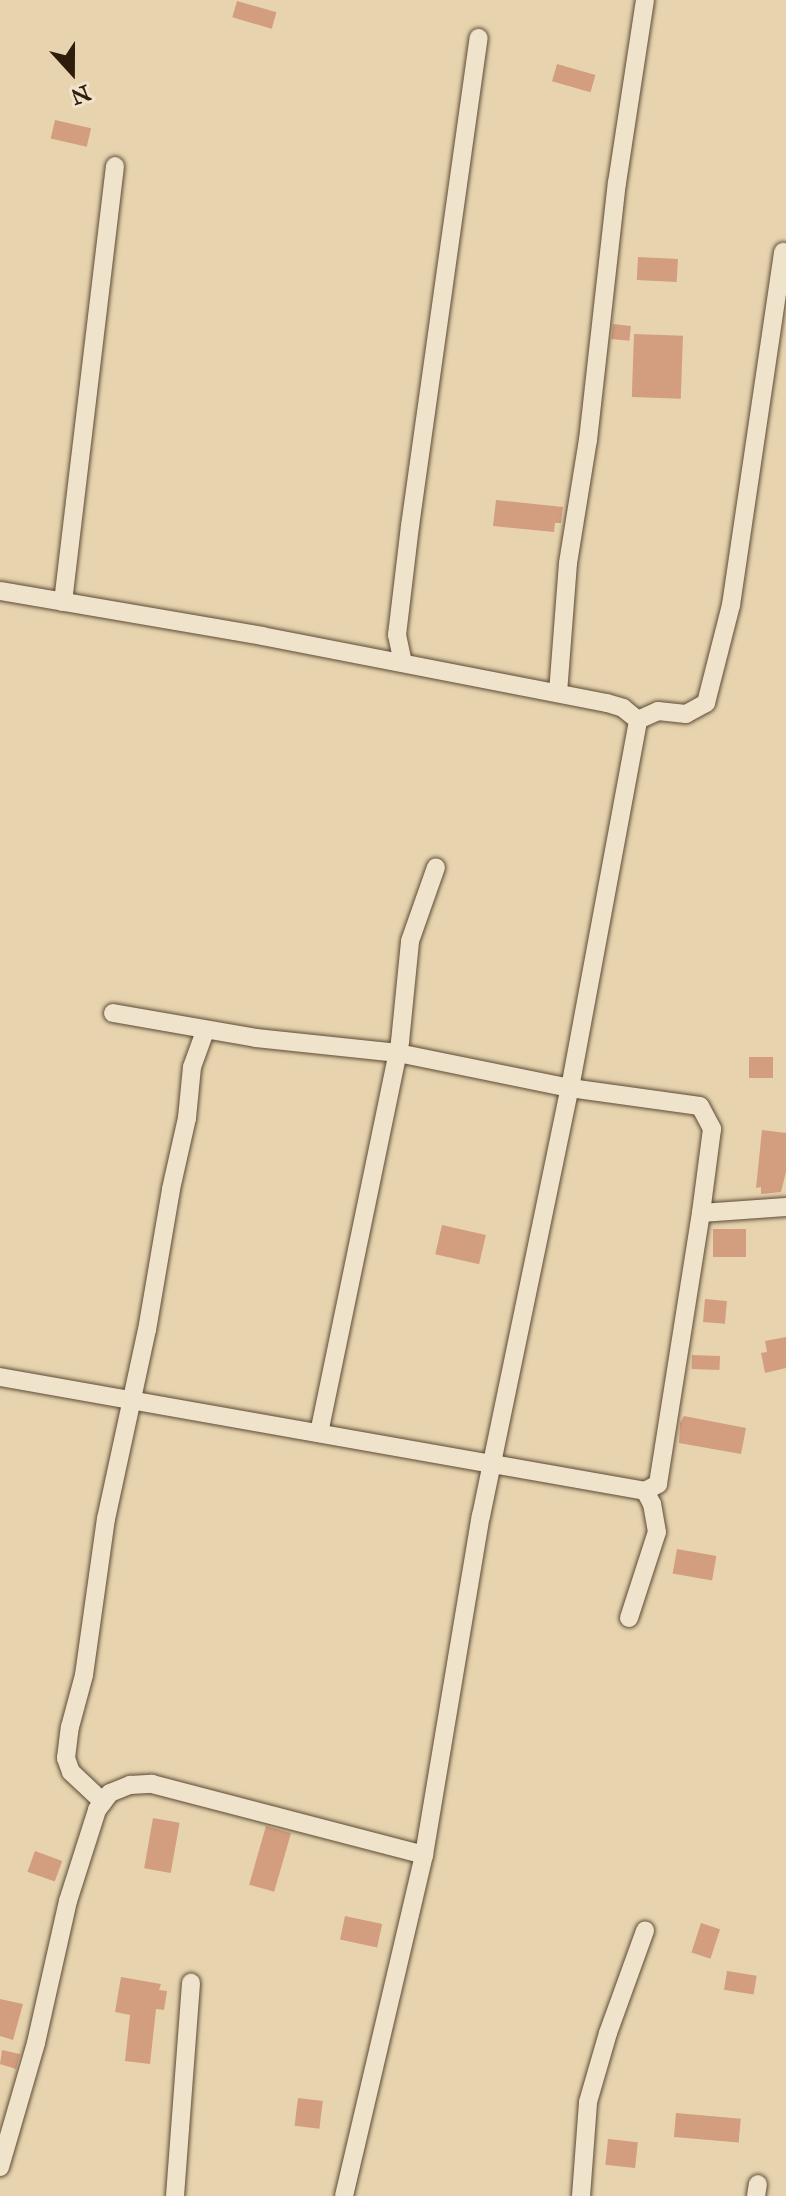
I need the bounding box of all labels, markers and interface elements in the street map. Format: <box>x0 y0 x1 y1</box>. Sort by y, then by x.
north arrow <box>32 32 112 112</box>
text: N <box>67 79 94 111</box>

